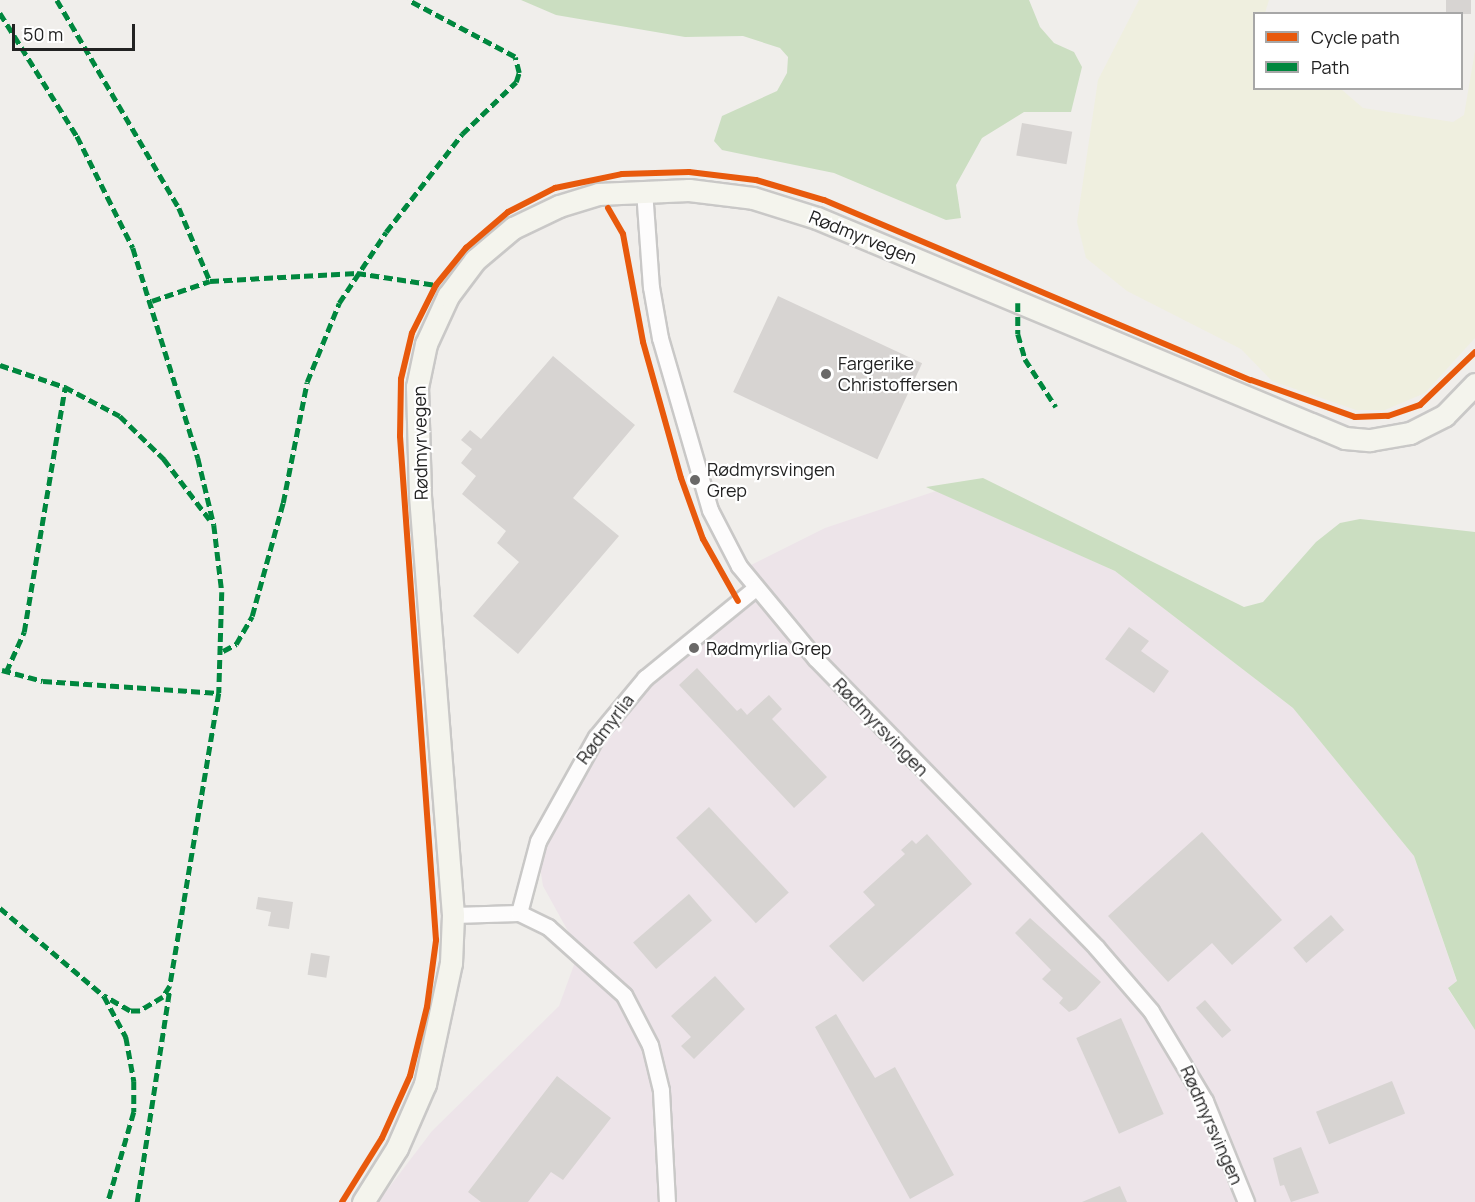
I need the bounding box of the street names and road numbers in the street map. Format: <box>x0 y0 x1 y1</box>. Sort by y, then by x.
street label: Rødmyrvegen <box>806 206 920 268</box>
street label: Rødmyrvegen <box>408 386 432 500</box>
street label: Rødmyrsvingen <box>829 673 933 781</box>
street label: Rødmyrlia <box>572 690 638 768</box>
street label: Rødmyrsvingen <box>1176 1062 1248 1188</box>

